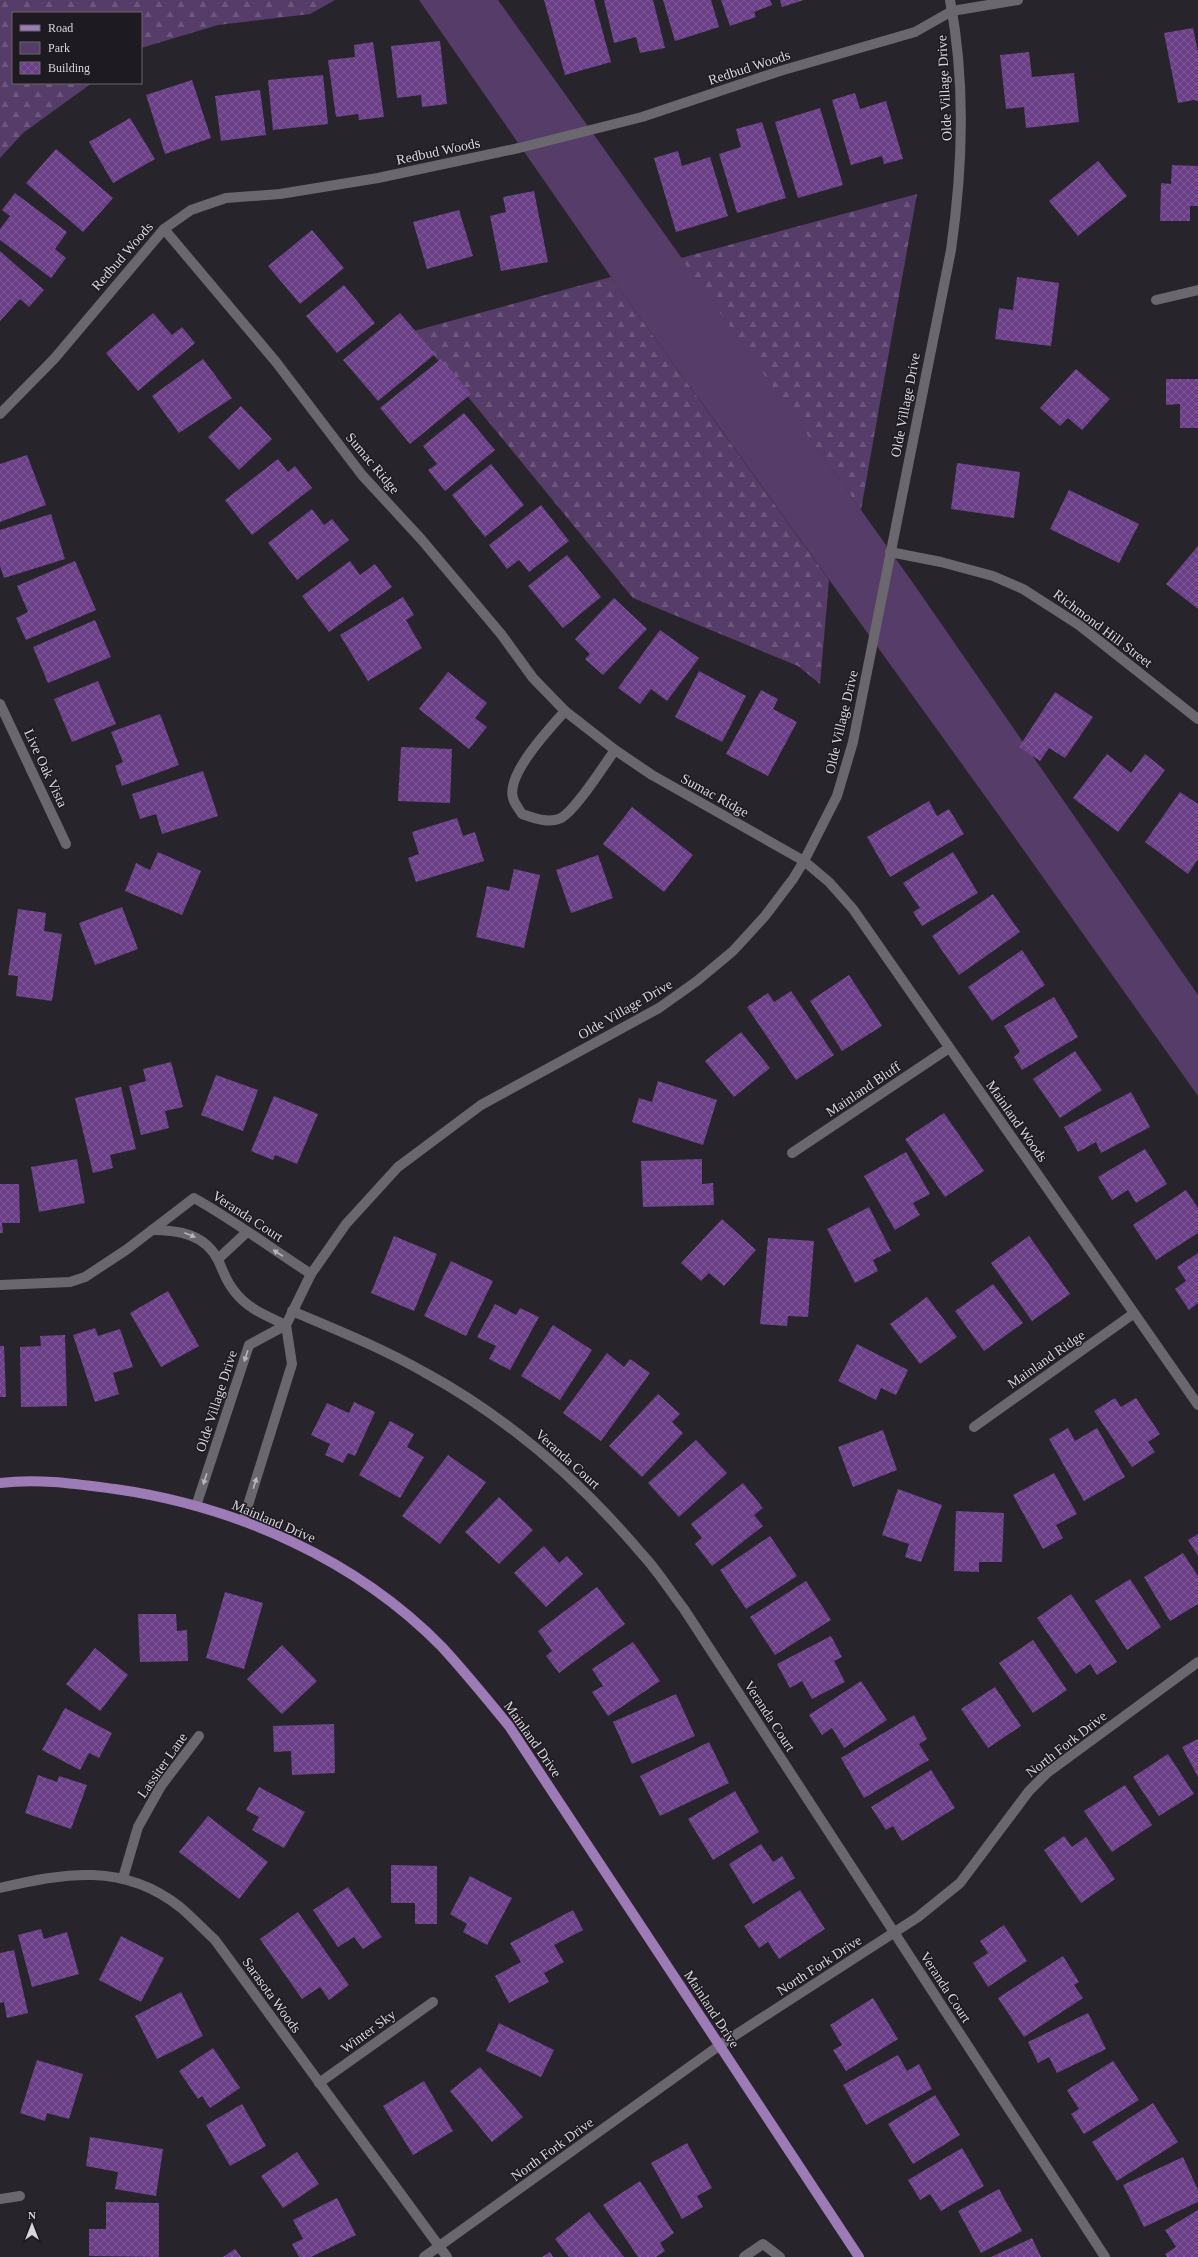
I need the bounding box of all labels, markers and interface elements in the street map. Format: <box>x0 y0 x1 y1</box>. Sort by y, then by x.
legend <box>12 12 142 84</box>
text: Road <box>48 21 73 35</box>
street label: Olde Village Drive <box>934 35 955 141</box>
text: Park <box>48 41 70 55</box>
street label: Redbud Woods <box>706 47 792 88</box>
text: Building <box>48 61 90 75</box>
street label: Redbud Woods <box>395 135 481 168</box>
street label: Redbud Woods <box>89 219 156 293</box>
street label: Olde Village Drive <box>888 352 923 459</box>
street label: Sumac Ridge <box>343 430 402 497</box>
street label: Richmond Hill Street <box>1050 586 1155 670</box>
street label: Olde Village Drive <box>822 669 861 776</box>
street label: Live Oak Vista <box>21 727 71 810</box>
street label: Sumac Ridge <box>678 771 751 820</box>
street label: Olde Village Drive <box>576 976 675 1042</box>
street label: Mainland Bluff <box>823 1059 904 1120</box>
street label: Mainland Woods <box>983 1078 1050 1165</box>
street label: Veranda Court <box>210 1188 286 1245</box>
one-way arrow <box>184 1232 196 1239</box>
one-way arrow <box>273 1249 284 1257</box>
street label: Mainland Ridge <box>1005 1327 1088 1392</box>
street label: Olde Village Drive <box>193 1348 240 1454</box>
one-way arrow <box>242 1350 248 1362</box>
street label: Veranda Court <box>532 1427 603 1492</box>
one-way arrow <box>202 1474 208 1486</box>
one-way arrow <box>252 1477 258 1489</box>
street label: Mainland Drive <box>230 1497 318 1546</box>
street label: Veranda Court <box>741 1678 798 1755</box>
street label: Mainland Drive <box>501 1699 564 1780</box>
street label: North Fork Drive <box>1023 1708 1110 1780</box>
street label: Lassiter Lane <box>135 1730 190 1801</box>
street label: North Fork Drive <box>774 1932 864 1998</box>
street label: Veranda Court <box>917 1949 974 2026</box>
street label: Sarasota Woods <box>239 1955 304 2036</box>
street label: Mainland Drive <box>681 1968 742 2051</box>
street label: Winter Sky <box>338 2007 398 2056</box>
street label: North Fork Drive <box>508 2115 596 2184</box>
north arrow <box>12 2205 52 2245</box>
text: N <box>28 2209 36 2221</box>

